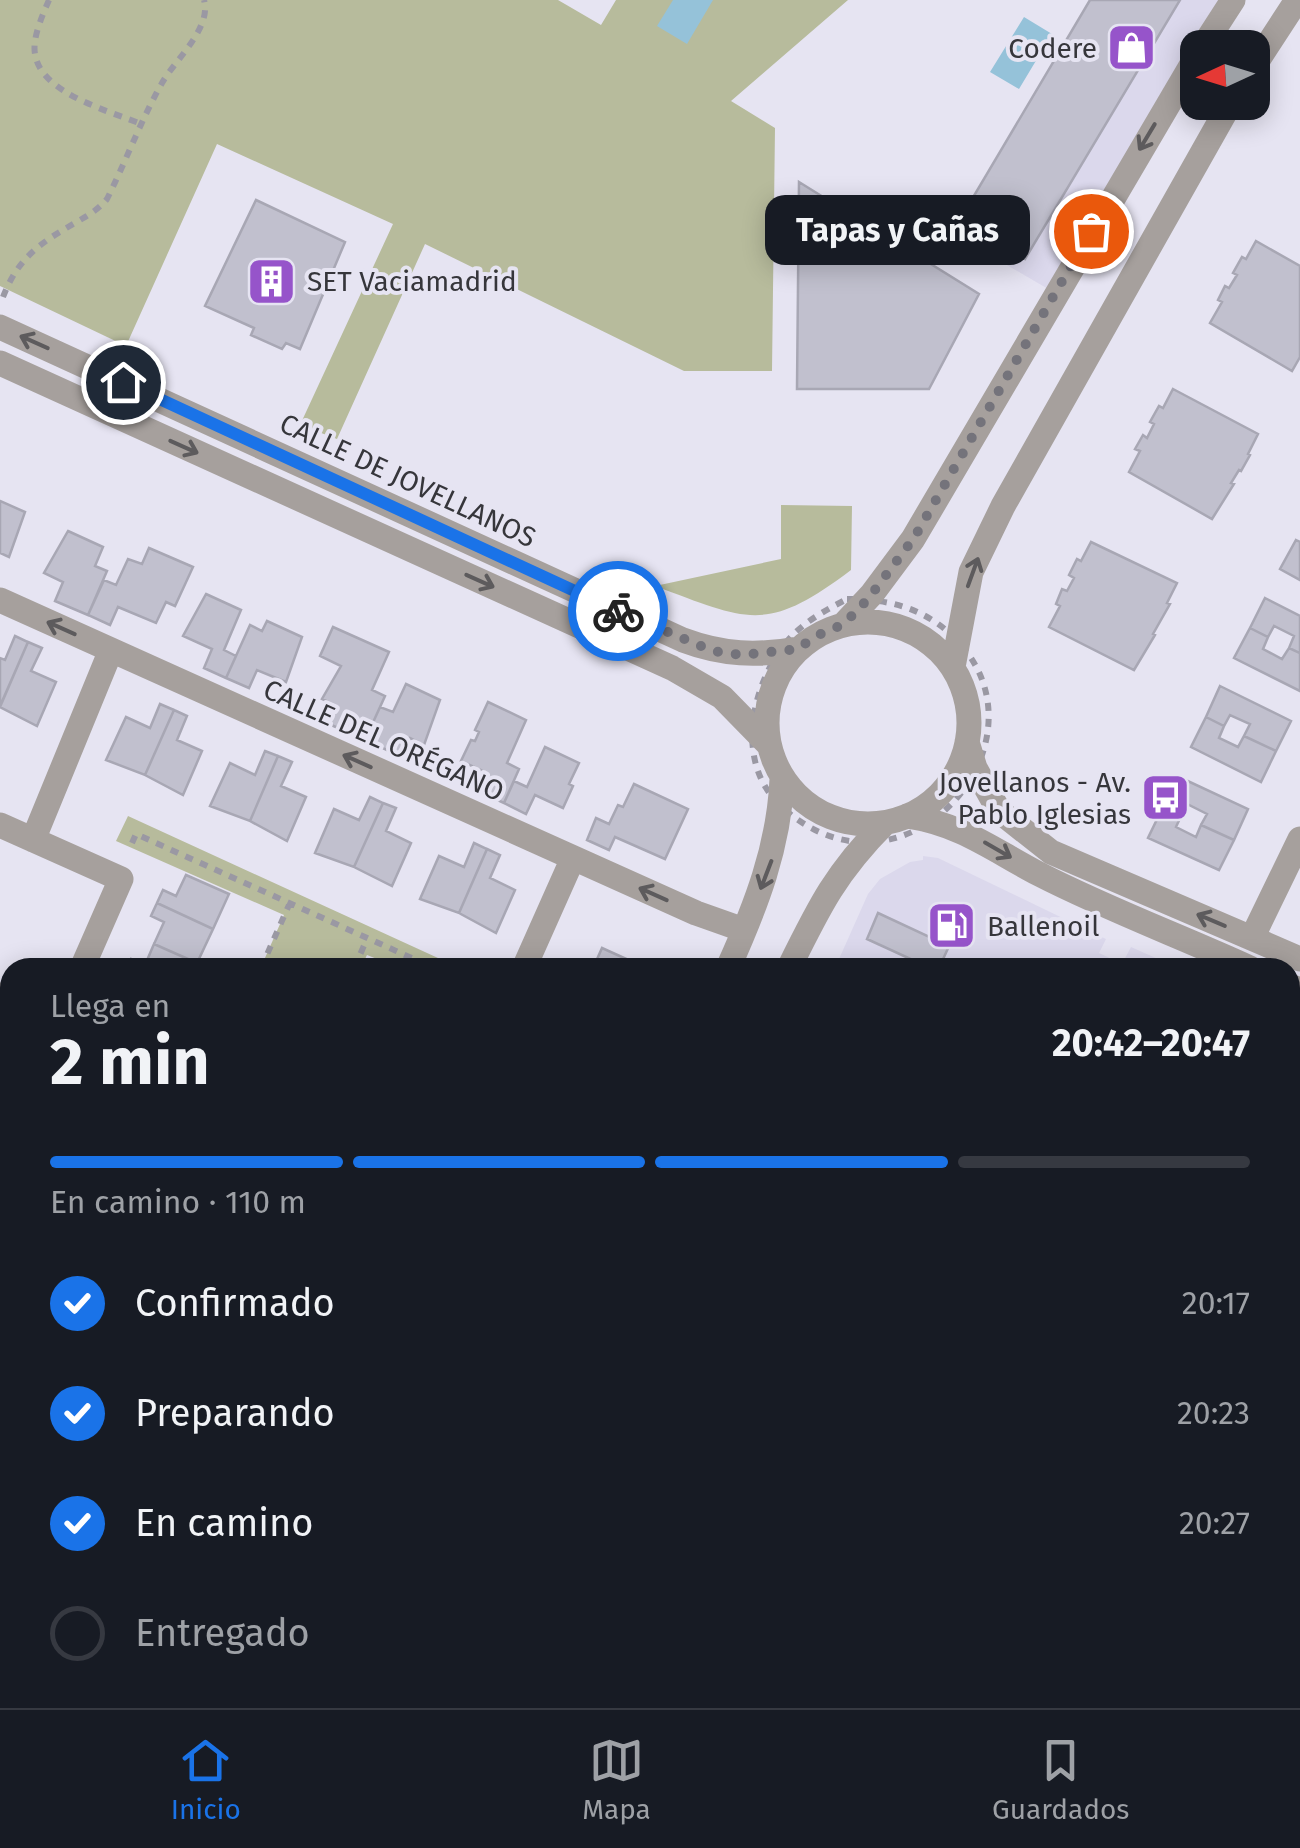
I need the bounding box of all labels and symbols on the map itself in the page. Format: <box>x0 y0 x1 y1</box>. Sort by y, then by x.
shop icon: Codere <box>1106 22 1158 74</box>
north arrow <box>1180 30 1270 120</box>
place label: Codere <box>1008 32 1097 65</box>
one-way arrow <box>1137 122 1157 151</box>
pin <box>1049 189 1134 274</box>
callout: Tapas y Cañas <box>766 196 1031 266</box>
building icon: SET Vaciamadrid <box>246 255 298 307</box>
place label: SET Vaciamadrid <box>307 265 517 298</box>
one-way arrow <box>20 332 50 351</box>
pin <box>81 340 166 425</box>
street label: CALLE DE JOVELLANOS <box>275 407 541 554</box>
one-way arrow <box>169 439 199 457</box>
one-way arrow <box>965 557 983 588</box>
courier <box>568 561 668 661</box>
one-way arrow <box>465 573 495 591</box>
one-way arrow <box>47 617 77 636</box>
street label: CALLE DEL ORÉGANO <box>259 673 509 808</box>
one-way arrow <box>342 751 373 769</box>
place label: Jovellanos - Av. Pablo Iglesias <box>938 766 1131 831</box>
bus stop icon: Jovellanos - Av. Pablo Iglesias <box>1140 772 1192 824</box>
one-way arrow <box>983 840 1012 860</box>
one-way arrow <box>755 859 773 890</box>
one-way arrow <box>638 884 669 902</box>
fuel station icon: Ballenoil <box>926 900 978 952</box>
place label: Ballenoil <box>987 910 1099 943</box>
one-way arrow <box>1196 910 1226 928</box>

